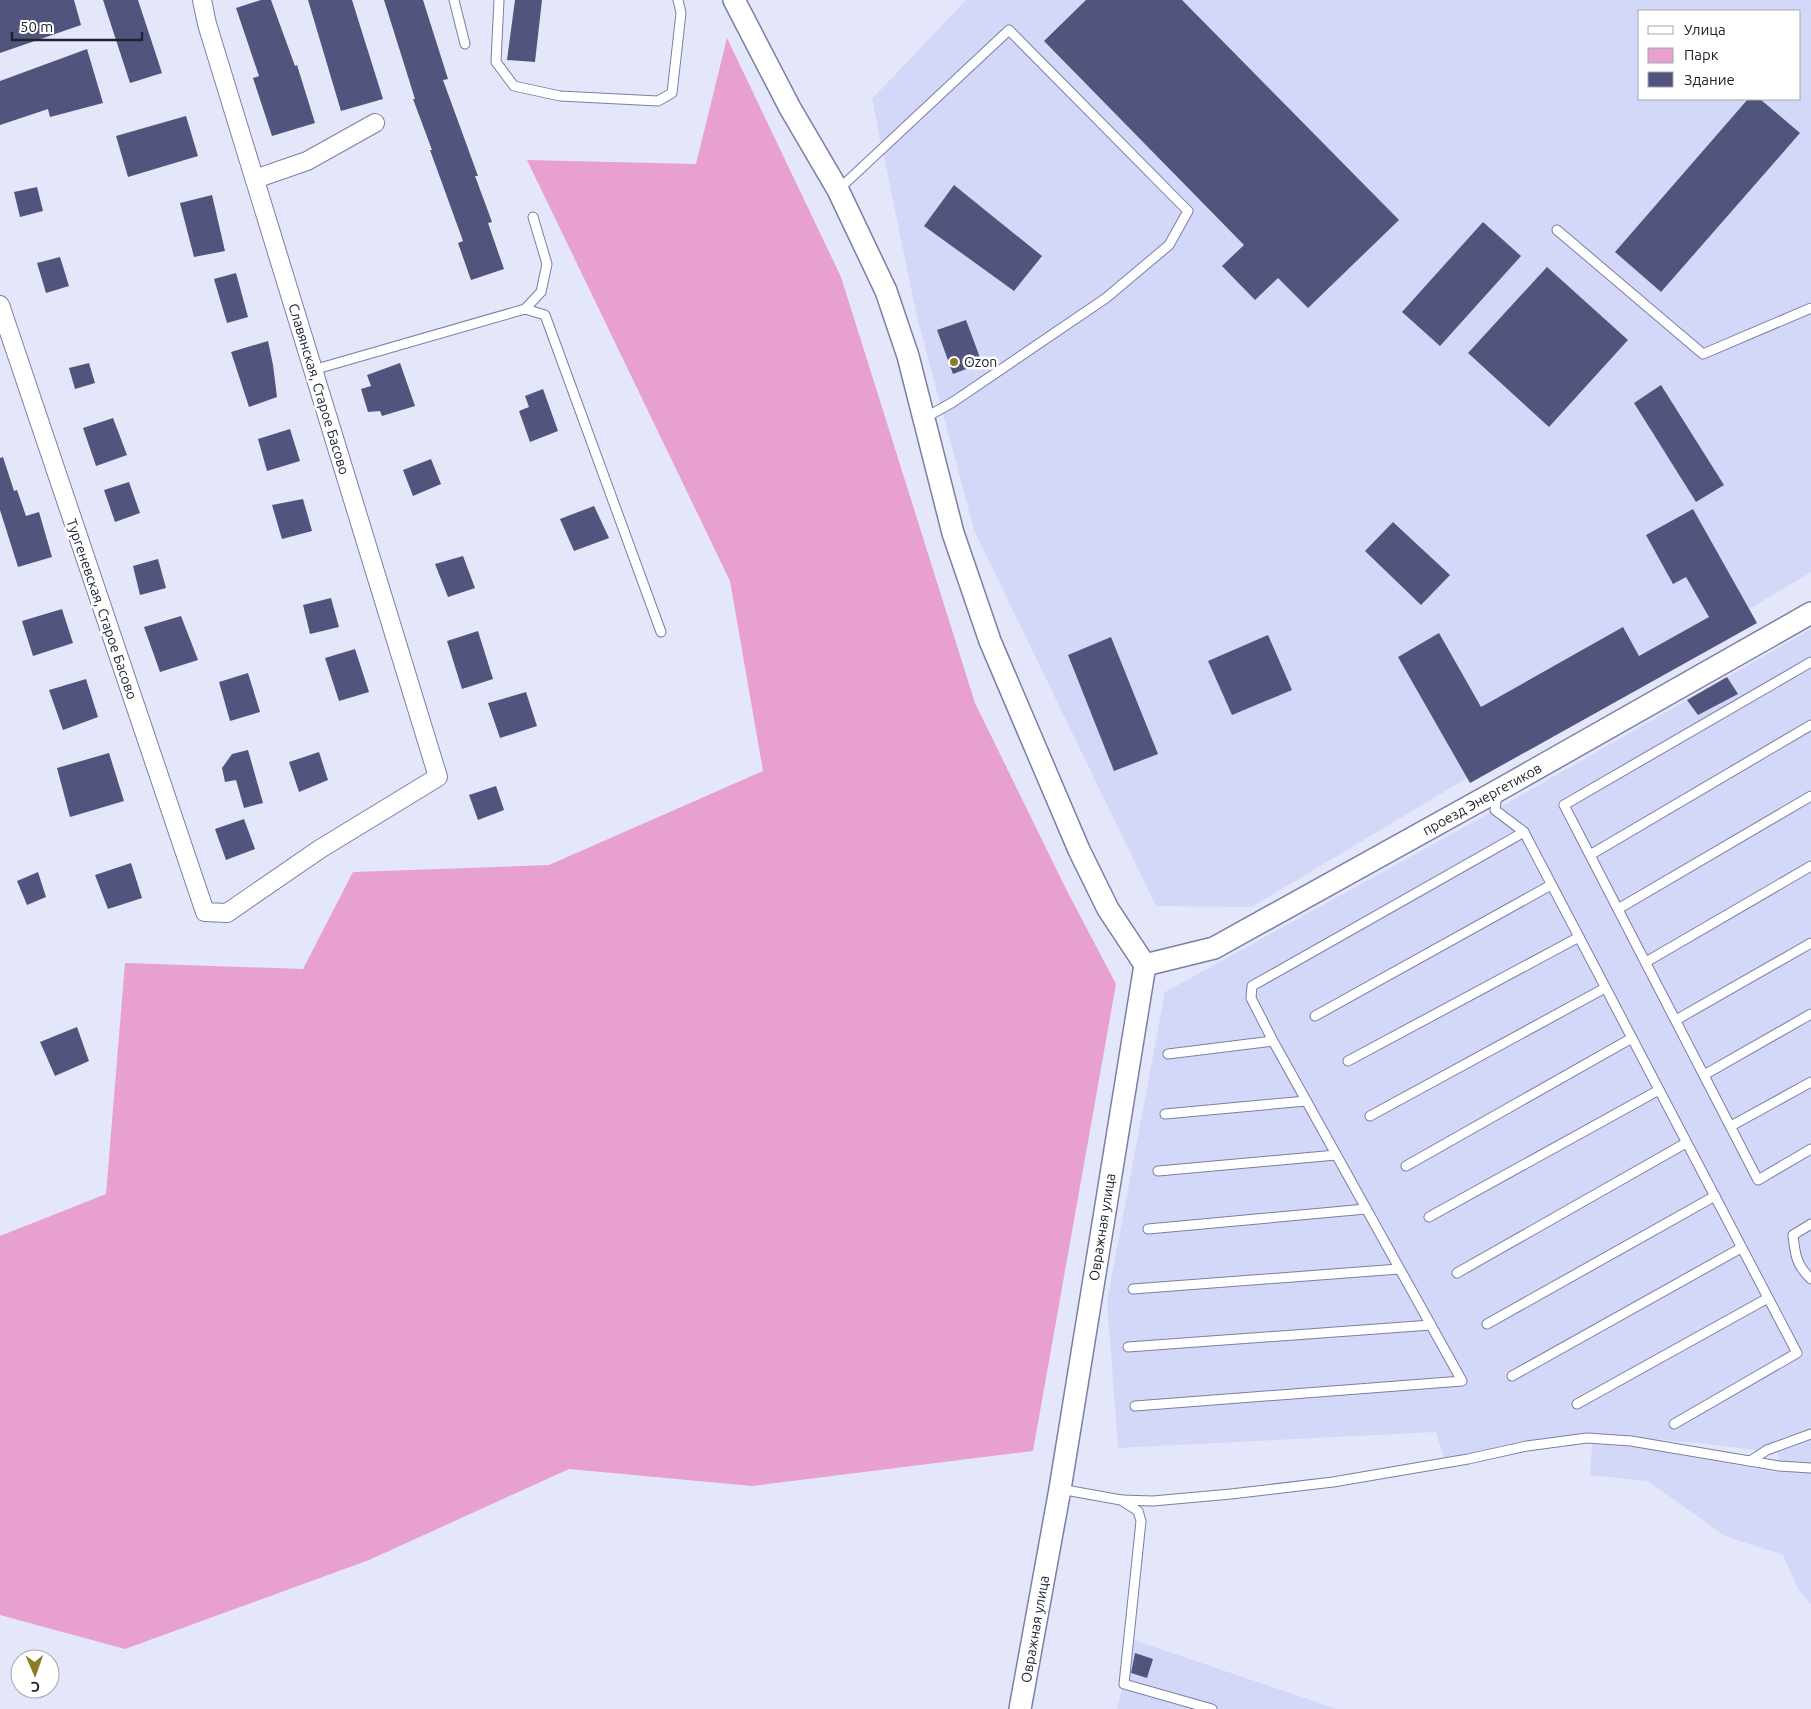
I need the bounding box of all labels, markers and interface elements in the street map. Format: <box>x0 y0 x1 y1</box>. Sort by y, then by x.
scale bar <box>12 10 142 42</box>
legend <box>1638 10 1801 100</box>
text: 50 m <box>20 18 53 35</box>
text: Улица <box>1684 21 1726 38</box>
text: Парк <box>1684 46 1719 63</box>
text: Здание <box>1684 71 1735 88</box>
street label: Славянская, Старое Басово <box>285 301 353 477</box>
place label: Ozon <box>964 354 997 370</box>
marker: Ozon <box>948 356 960 368</box>
street label: Тургеневская, Старое Басово <box>63 517 141 701</box>
street label: проезд Энергетиков <box>1420 760 1544 838</box>
street label: Овражная улица <box>1086 1172 1118 1282</box>
street label: Овражная улица <box>1018 1574 1052 1684</box>
north arrow <box>10 1649 60 1699</box>
text: С <box>31 1679 40 1695</box>

